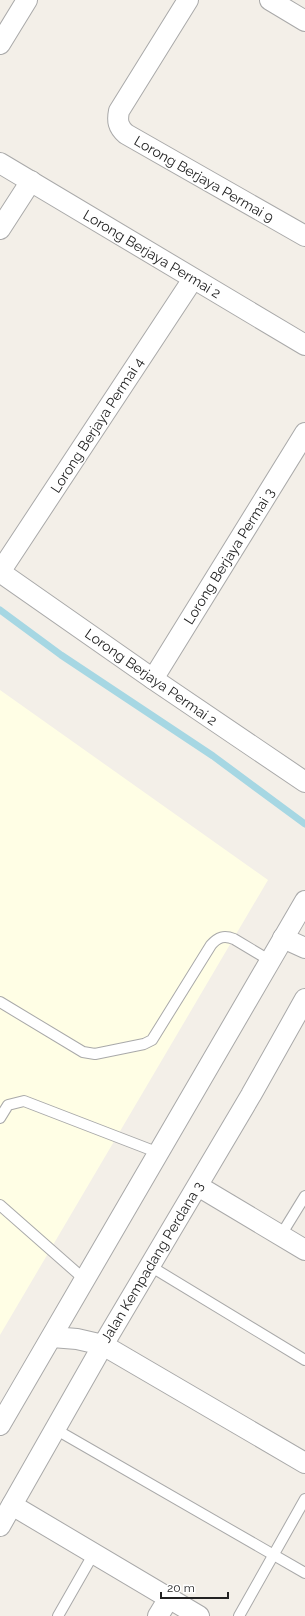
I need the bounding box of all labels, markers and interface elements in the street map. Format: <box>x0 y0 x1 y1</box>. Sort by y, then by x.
street label: Lorong Berjaya Permai 9 <box>131 132 277 226</box>
street label: Lorong Berjaya Permai 2 <box>80 207 224 301</box>
street label: Lorong Berjaya Permai 4 <box>47 354 147 496</box>
street label: Lorong Berjaya Permai 3 <box>180 485 278 627</box>
street label: Lorong Berjaya Permai 2 <box>82 625 220 729</box>
street label: Jalan Kempadang Perdana 3 <box>98 1179 206 1345</box>
scale bar <box>161 1574 228 1600</box>
text: 20 m <box>167 1581 195 1595</box>

